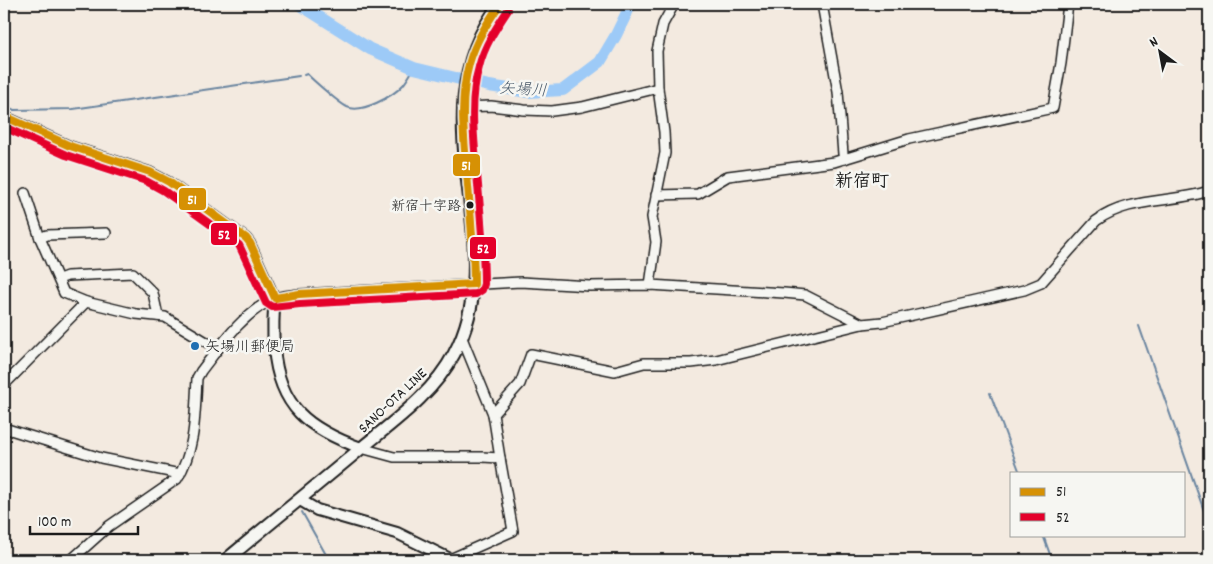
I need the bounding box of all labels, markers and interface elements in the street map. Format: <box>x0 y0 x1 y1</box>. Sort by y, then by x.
north arrow <box>1136 28 1186 78</box>
text: N <box>1146 32 1162 53</box>
water label: 矢場川 <box>498 78 547 103</box>
line badge: 51 <box>452 153 481 177</box>
text: 51 <box>461 157 471 177</box>
district label: 新宿町 <box>835 170 889 195</box>
line badge: 51 <box>178 187 207 211</box>
text: 51 <box>187 191 197 211</box>
place label: 新宿十字路 <box>391 197 461 217</box>
marker: 新宿十字路 <box>465 200 475 210</box>
line badge: 52 <box>210 222 238 246</box>
text: 52 <box>218 226 230 246</box>
line badge: 52 <box>469 236 497 260</box>
text: 52 <box>477 240 489 260</box>
place label: 矢場川郵便局 <box>205 337 295 359</box>
marker: 矢場川郵便局 <box>189 340 201 352</box>
street label: SANO-OTA LINE <box>354 364 433 439</box>
legend <box>1010 472 1186 536</box>
text: 51 <box>1056 482 1066 504</box>
scale bar <box>30 504 138 536</box>
text: 52 <box>1056 508 1070 530</box>
text: 100 m <box>38 512 71 534</box>

